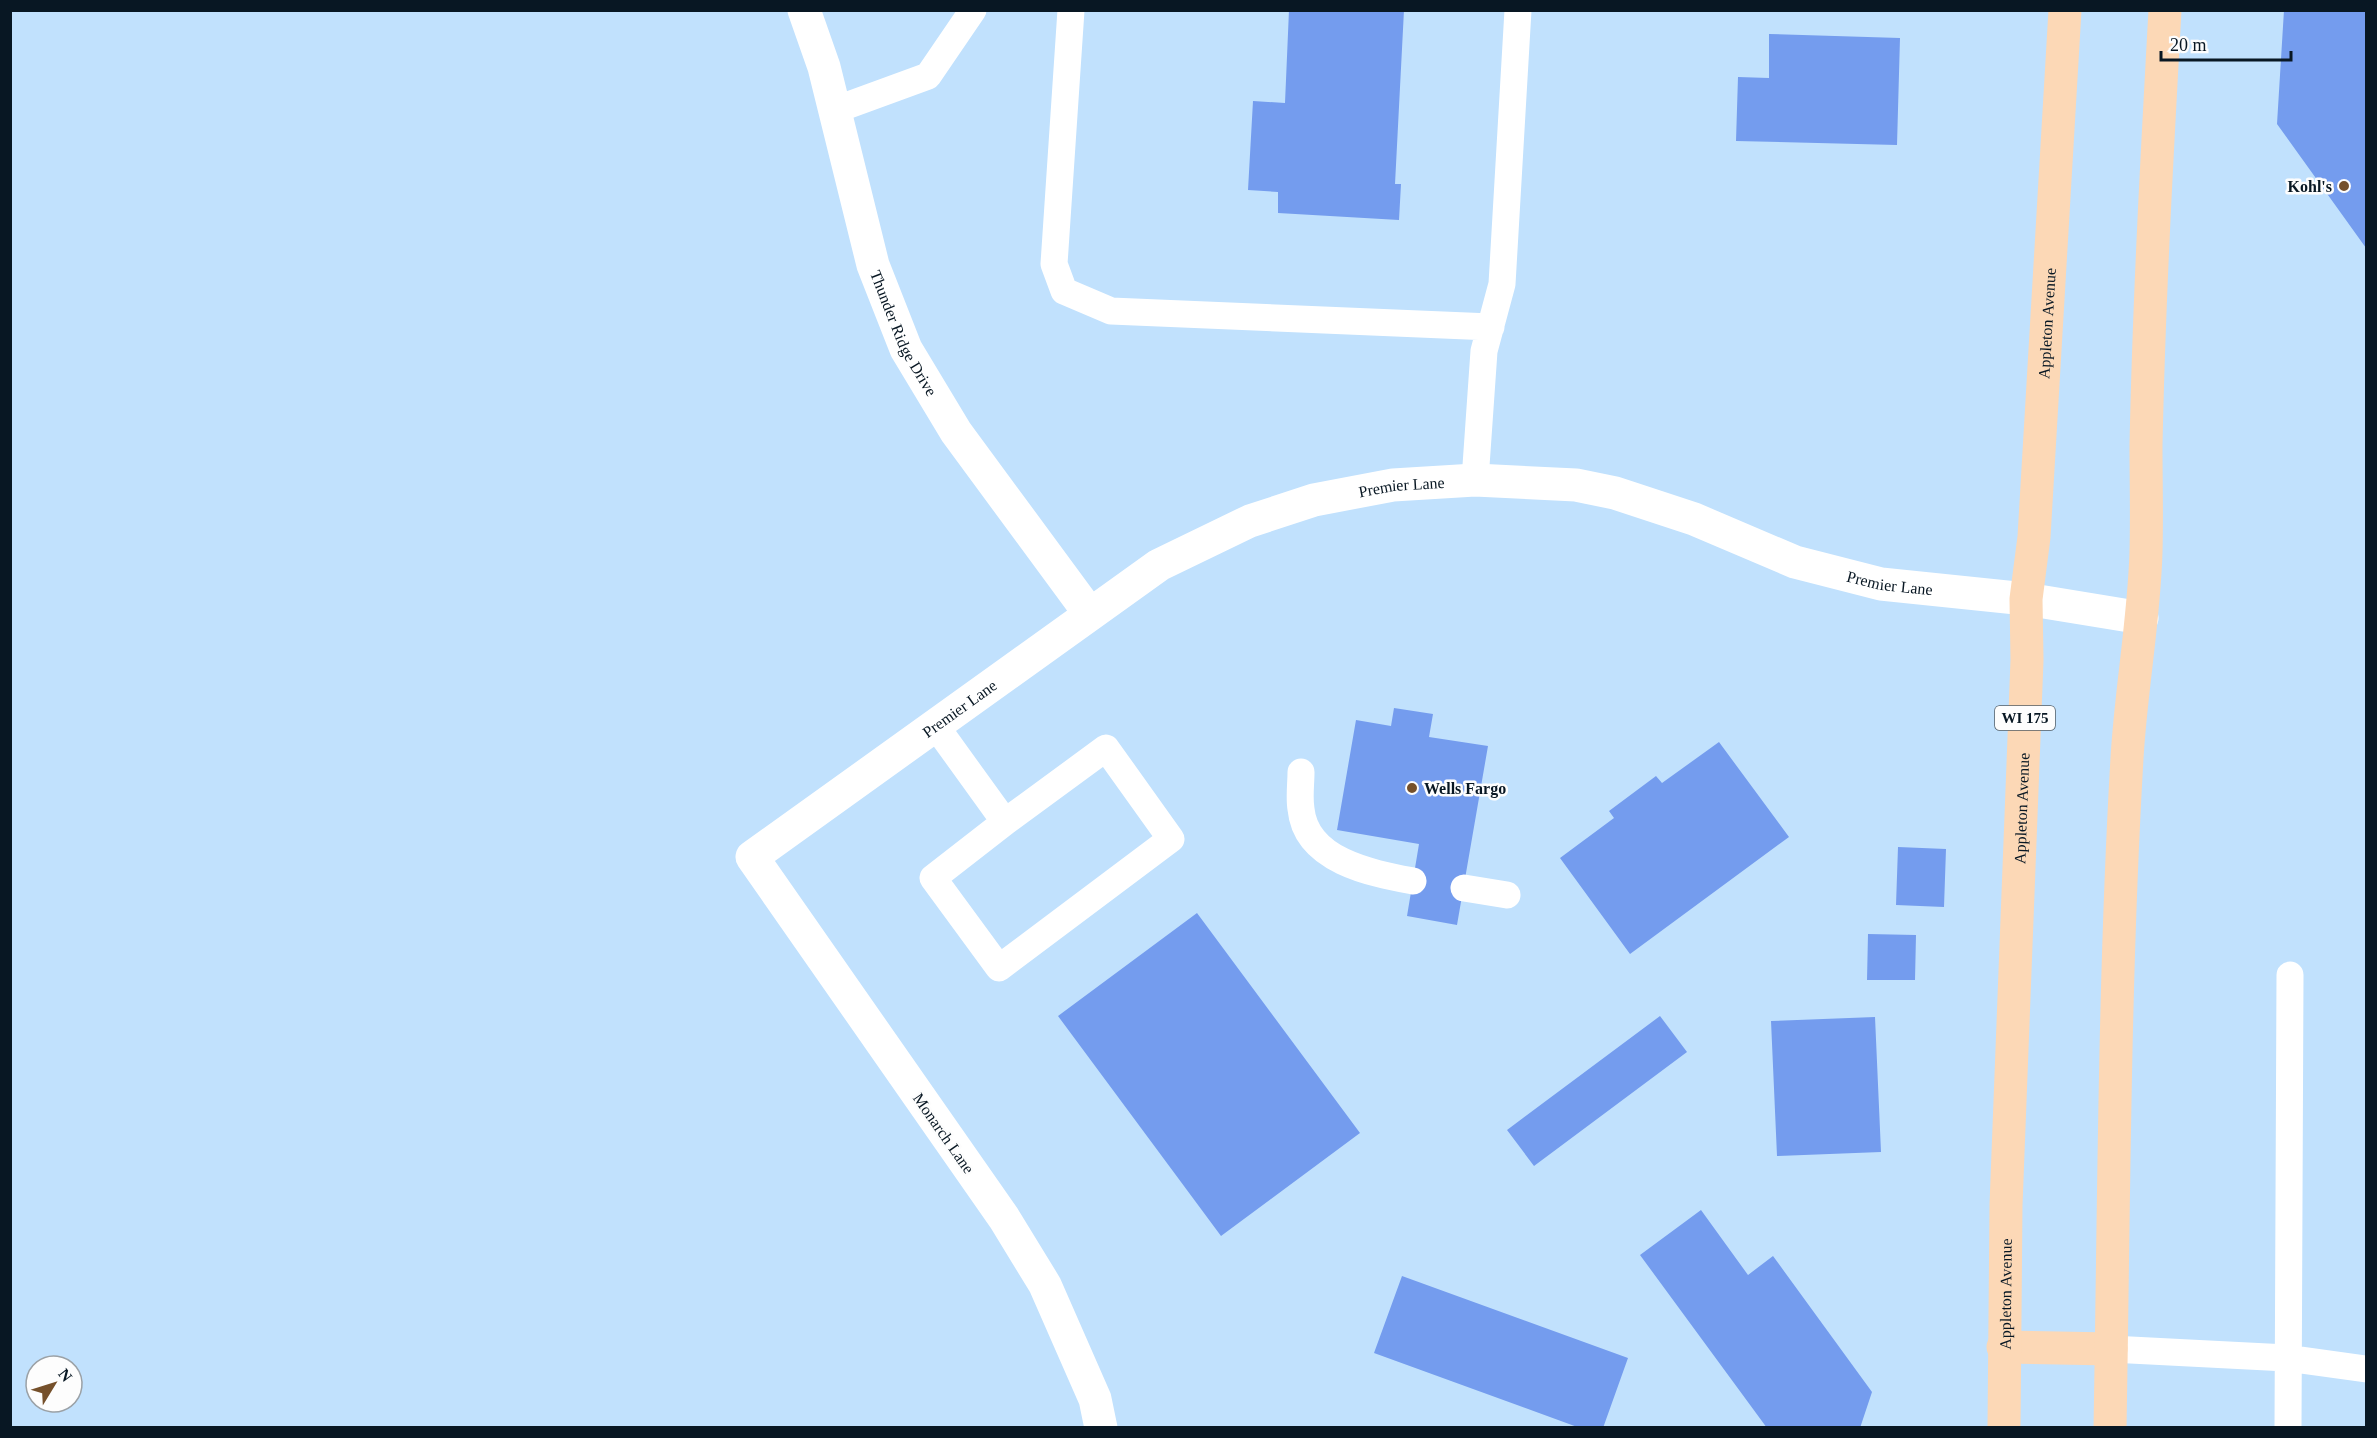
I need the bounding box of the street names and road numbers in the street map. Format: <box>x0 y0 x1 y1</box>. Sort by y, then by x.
street label: Appleton Avenue <box>2035 267 2059 379</box>
street label: Thunder Ridge Drive <box>867 268 940 399</box>
street label: Premier Lane <box>1357 474 1445 500</box>
street label: Premier Lane <box>1845 568 1933 598</box>
street label: Premier Lane <box>919 677 1000 741</box>
road number: WI 175 <box>1995 706 2055 730</box>
street label: Appleton Avenue <box>2011 752 2032 864</box>
street label: Monarch Lane <box>910 1090 977 1177</box>
street label: Appleton Avenue <box>1997 1238 2015 1350</box>

